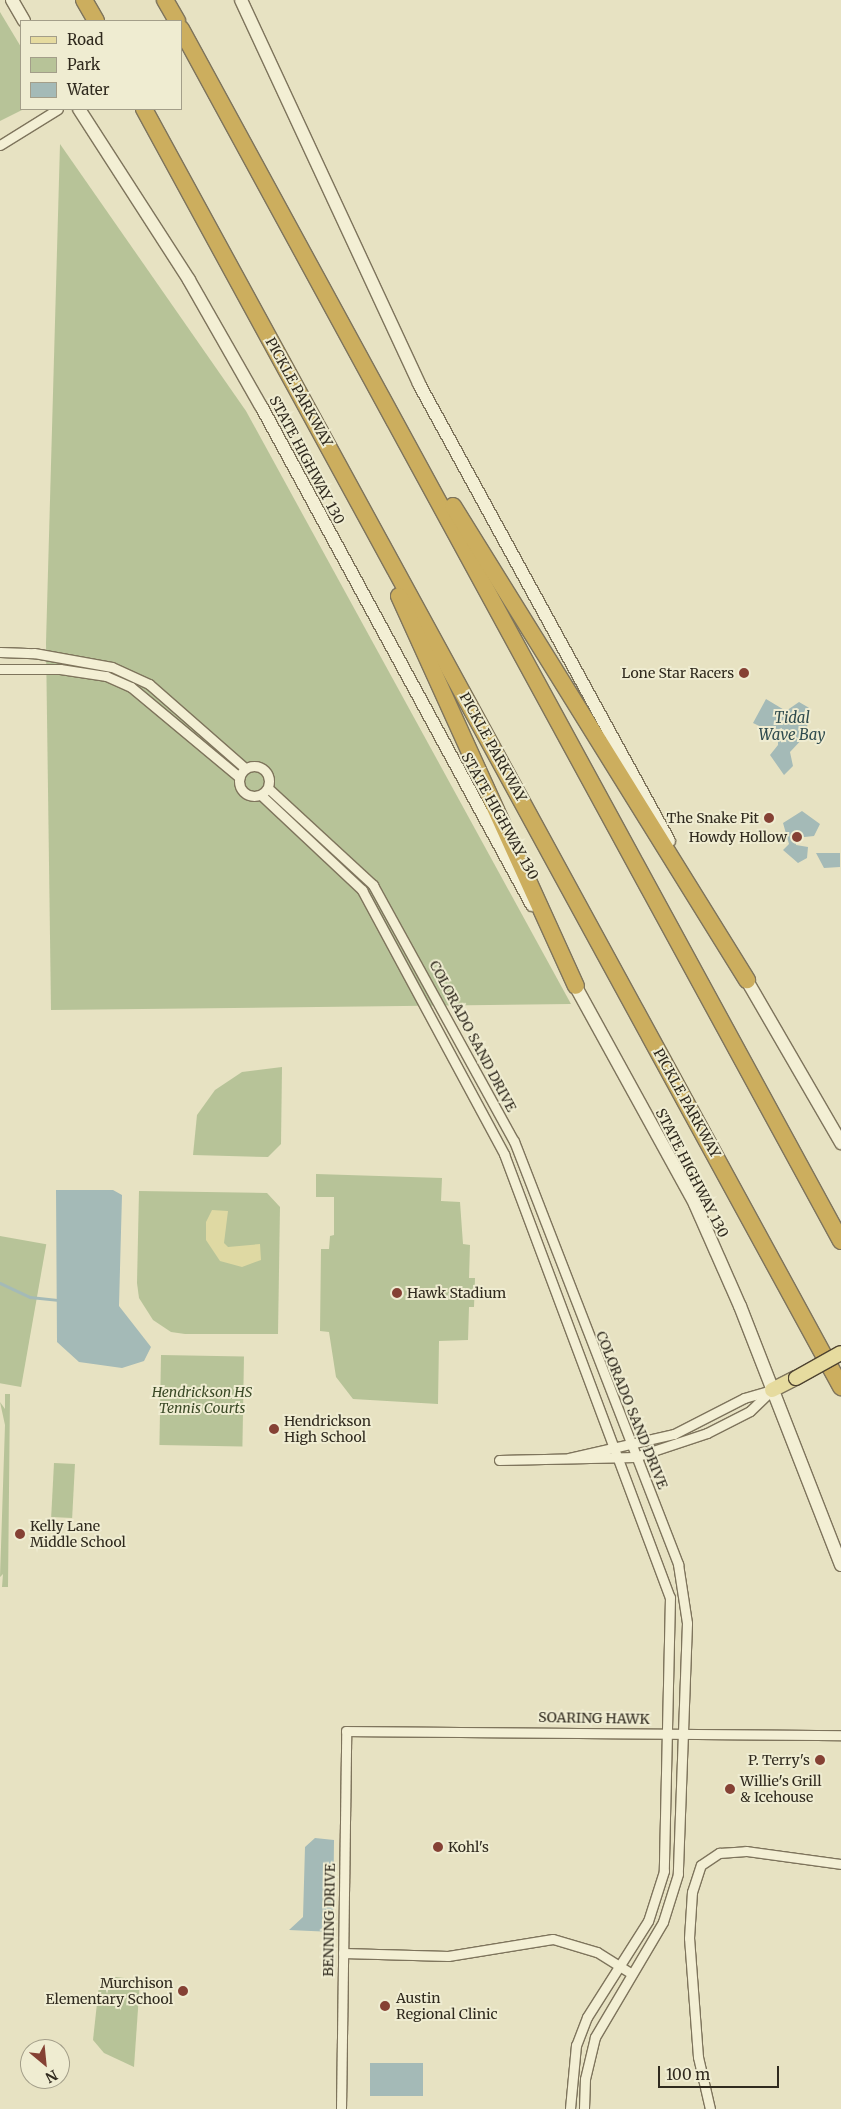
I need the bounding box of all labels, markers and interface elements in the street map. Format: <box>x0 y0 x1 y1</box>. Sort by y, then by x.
legend <box>20 20 182 110</box>
text: Road <box>67 30 103 49</box>
text: Park <box>67 55 100 74</box>
text: Water <box>67 80 109 99</box>
street label: PICKLE PARKWAY <box>262 334 336 450</box>
street label: STATE HIGHWAY 130 <box>266 393 348 527</box>
place label: Lone Star Racers <box>622 665 734 681</box>
marker: Lone Star Racers <box>738 667 750 679</box>
street label: PICKLE PARKWAY <box>456 689 530 805</box>
water label: Tidal Wave Bay <box>758 708 826 743</box>
street label: STATE HIGHWAY 130 <box>458 749 542 883</box>
place label: The Snake Pit <box>667 810 759 826</box>
marker: The Snake Pit <box>763 812 775 824</box>
place label: Howdy Hollow <box>689 829 787 845</box>
marker: Howdy Hollow <box>791 831 803 843</box>
street label: COLORADO SAND DRIVE <box>426 958 520 1114</box>
street label: PICKLE PARKWAY <box>650 1045 724 1161</box>
street label: STATE HIGHWAY 130 <box>652 1106 732 1240</box>
place label: Hawk Stadium <box>407 1285 506 1301</box>
marker: Hawk Stadium <box>391 1287 403 1299</box>
street label: COLORADO SAND DRIVE <box>593 1329 671 1491</box>
park label: Hendrickson HS Tennis Courts <box>152 1384 252 1416</box>
place label: Hendrickson High School <box>284 1413 371 1445</box>
marker: Hendrickson High School <box>268 1423 280 1435</box>
place label: Kelly Lane Middle School <box>30 1518 126 1550</box>
marker: Kelly Lane Middle School <box>14 1528 26 1540</box>
street label: SOARING HAWK <box>538 1709 650 1727</box>
place label: P. Terry's <box>748 1752 810 1768</box>
marker: P. Terry's <box>814 1754 826 1766</box>
place label: Willie's Grill & Icehouse <box>740 1773 822 1805</box>
marker: Willie's Grill & Icehouse <box>724 1783 736 1795</box>
place label: Kohl's <box>448 1839 489 1855</box>
marker: Kohl's <box>432 1841 444 1853</box>
street label: BENNING DRIVE <box>320 1863 338 1977</box>
place label: Murchison Elementary School <box>45 1975 173 2008</box>
marker: Murchison Elementary School <box>177 1985 189 1997</box>
place label: Austin Regional Clinic <box>396 1990 498 2022</box>
marker: Austin Regional Clinic <box>378 1999 392 2013</box>
north arrow <box>20 2039 70 2089</box>
scale bar <box>661 2056 782 2088</box>
text: 100 m <box>666 2065 710 2084</box>
text: N <box>42 2066 61 2087</box>

